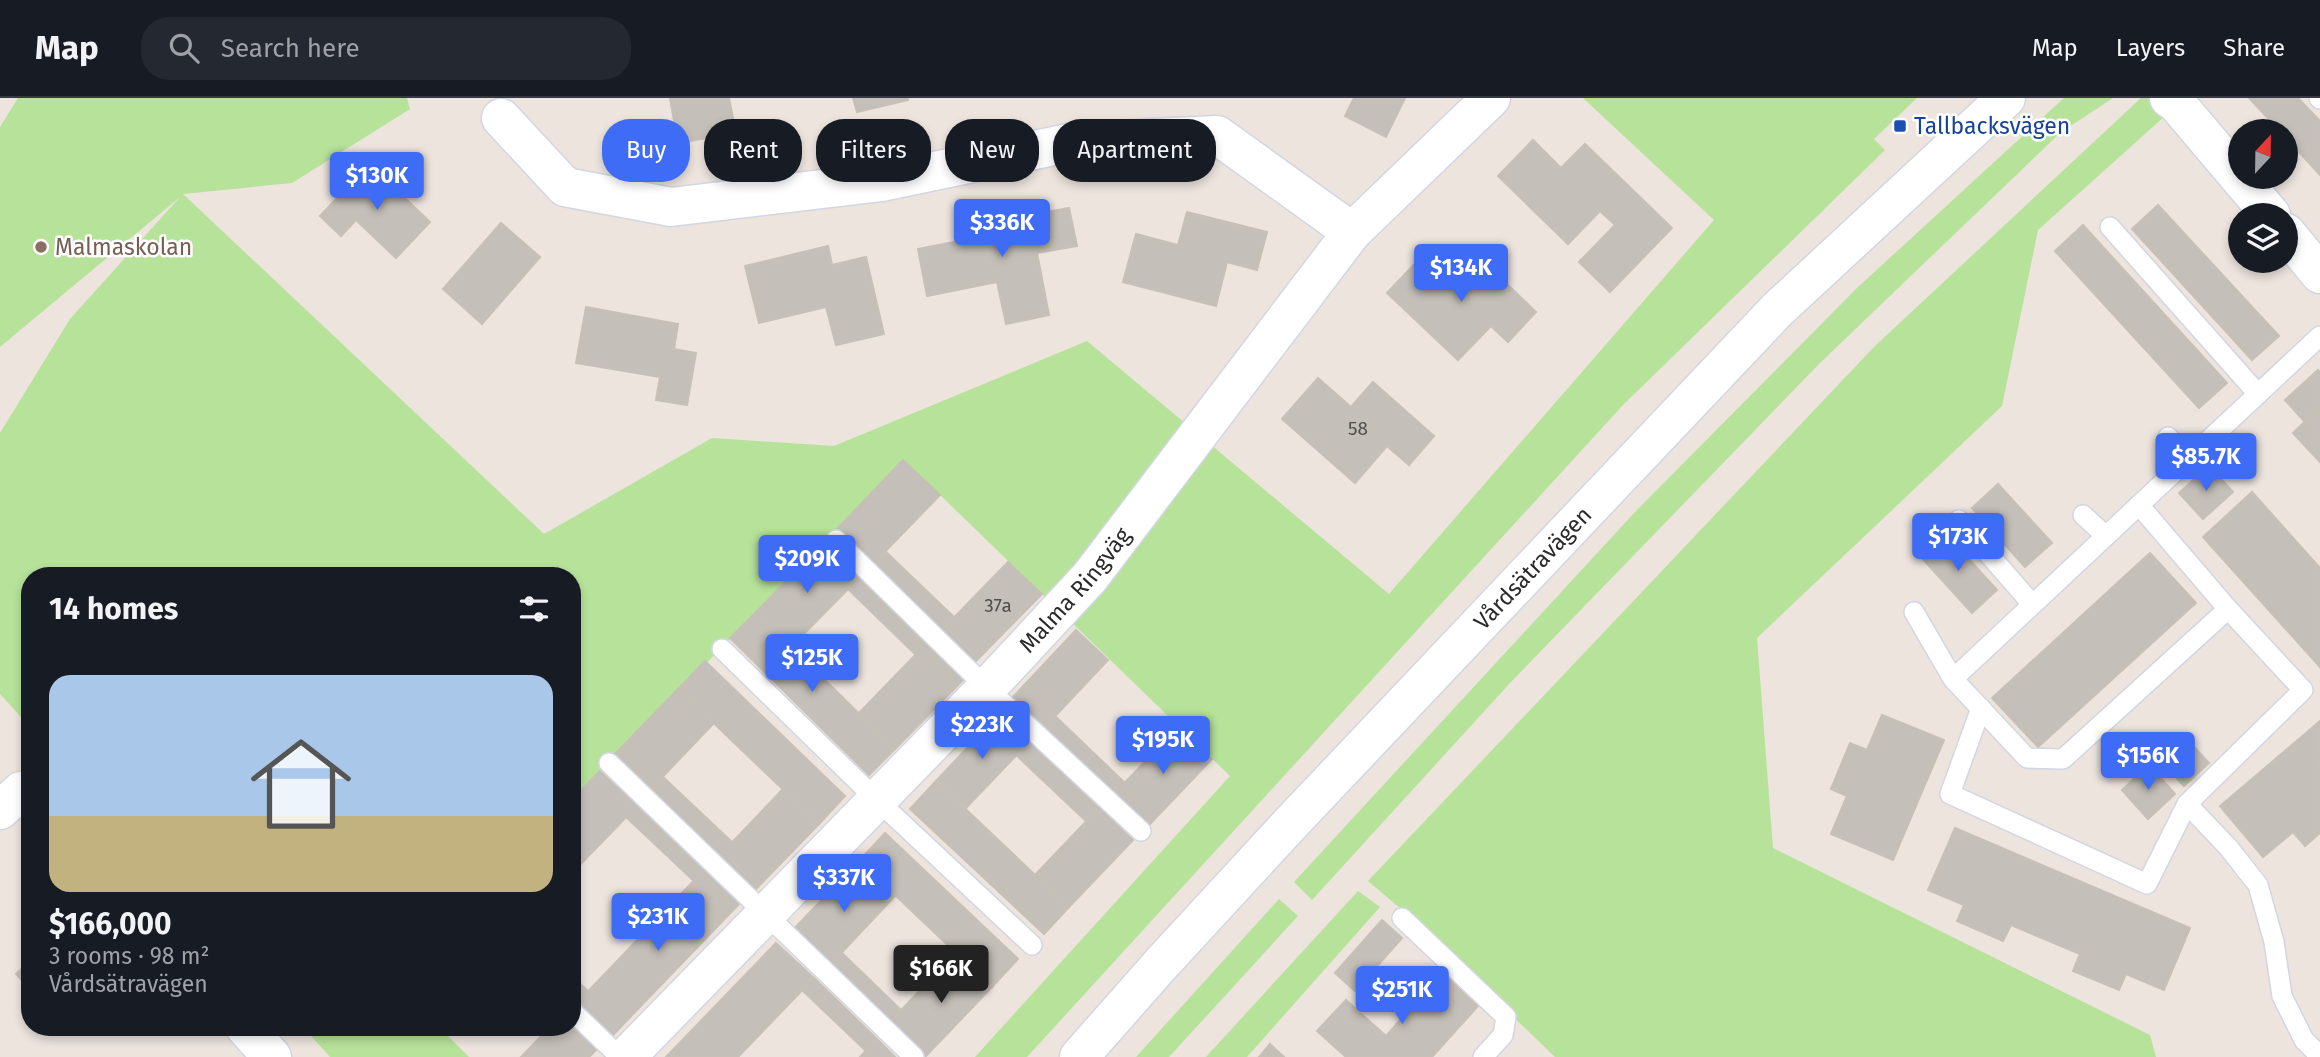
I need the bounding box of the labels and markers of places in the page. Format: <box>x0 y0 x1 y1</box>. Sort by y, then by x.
place label: Tallbacksvägen <box>1914 112 2070 140</box>
marker: Tallbacksvägen <box>1892 118 1908 134</box>
pin: $130K <box>328 152 426 212</box>
pin: $336K <box>953 200 1051 259</box>
place label: Malmaskolan <box>55 233 192 261</box>
marker: Malmaskolan <box>33 239 49 255</box>
pin: $134K <box>1412 244 1510 304</box>
pin: $85.7K <box>2149 434 2263 493</box>
pin: $173K <box>1909 514 2007 573</box>
pin: $209K <box>758 536 856 595</box>
pin: $125K <box>763 634 861 694</box>
pin: $223K <box>933 702 1031 761</box>
pin: $195K <box>1114 716 1212 776</box>
pin: $156K <box>2099 732 2197 792</box>
pin: $337K <box>795 854 893 914</box>
pin: $231K <box>609 894 707 953</box>
pin: $166K <box>892 946 990 1005</box>
pin: $251K <box>1353 967 1451 1026</box>

